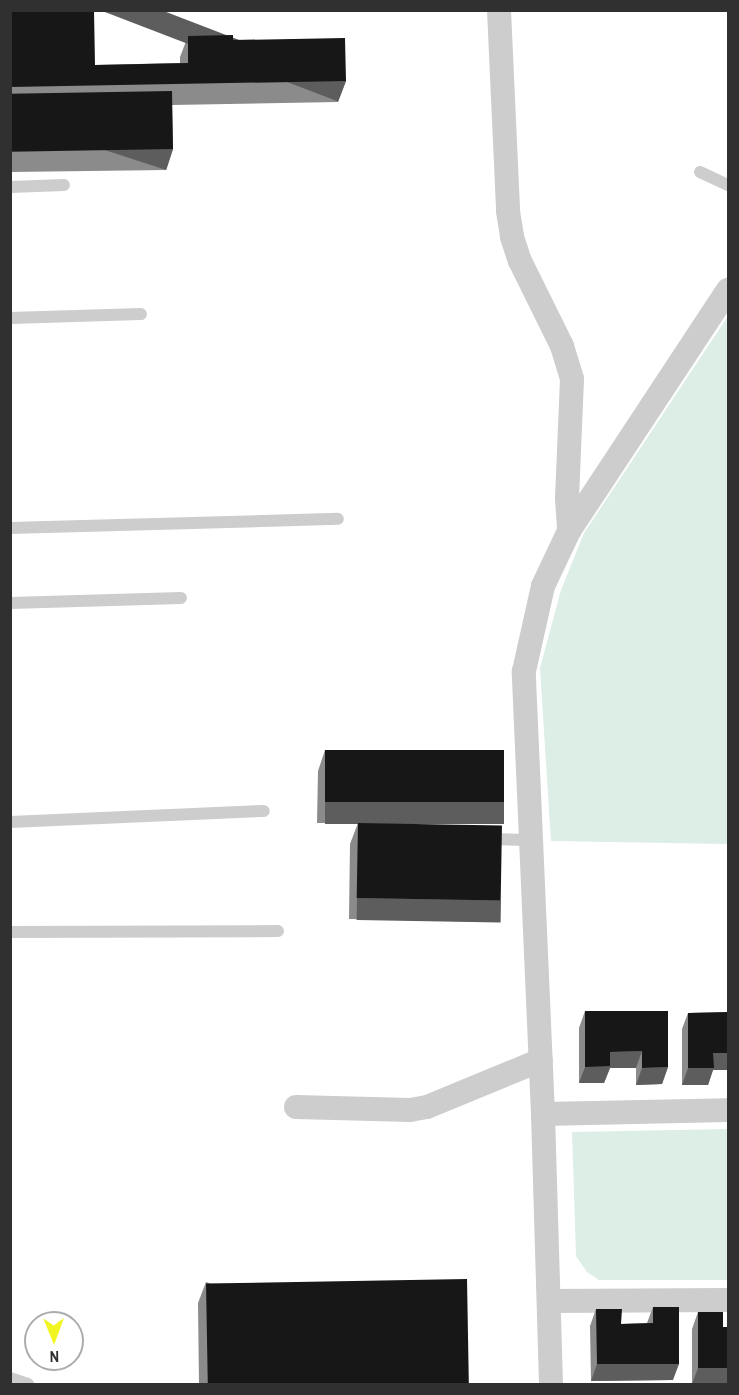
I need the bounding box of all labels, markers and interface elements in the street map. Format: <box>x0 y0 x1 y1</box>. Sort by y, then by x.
north arrow <box>24 1311 84 1371</box>
text: N <box>49 1346 59 1368</box>

